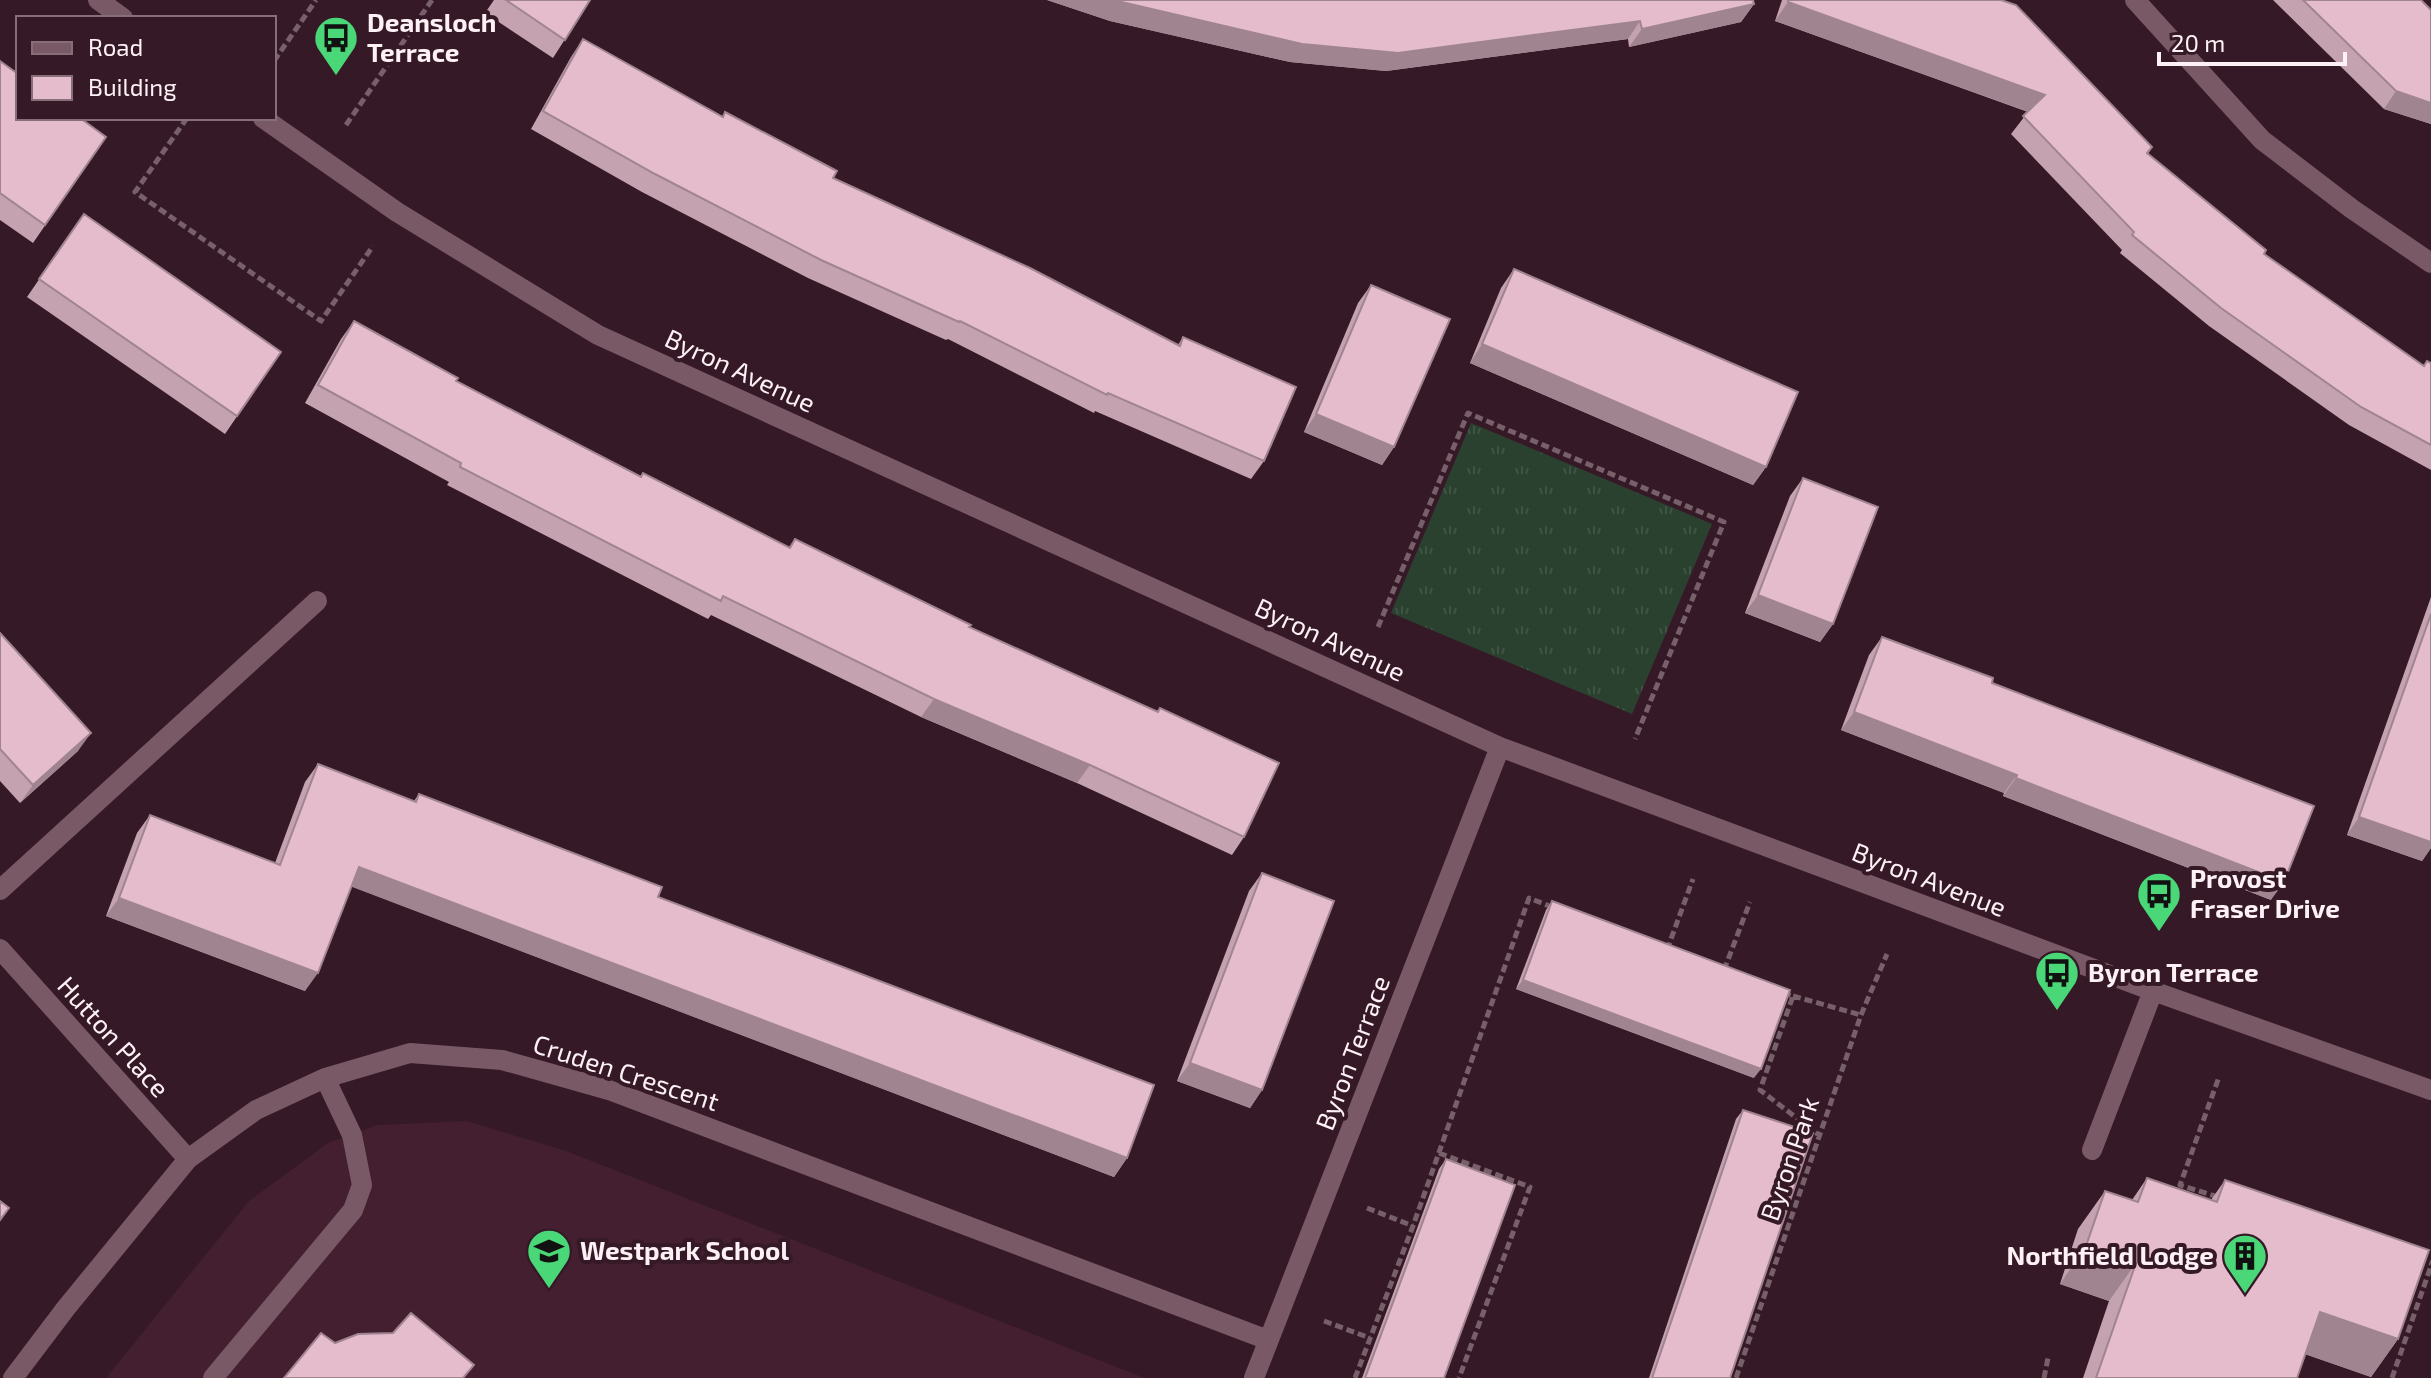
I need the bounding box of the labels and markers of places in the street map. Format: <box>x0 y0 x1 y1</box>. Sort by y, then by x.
place label: Deansloch Terrace <box>367 6 496 67</box>
bus stop icon: Deansloch Terrace <box>312 14 360 77</box>
place label: Provost Fraser Drive <box>2190 862 2340 923</box>
bus stop icon: Provost Fraser Drive <box>2135 870 2183 933</box>
bus stop icon: Byron Terrace <box>2033 949 2081 1012</box>
place label: Byron Terrace <box>2088 956 2259 988</box>
school or university icon: Westpark School <box>525 1227 573 1290</box>
building icon: Northfield Lodge <box>2221 1232 2269 1295</box>
place label: Westpark School <box>580 1234 789 1265</box>
place label: Northfield Lodge <box>2006 1239 2214 1270</box>

